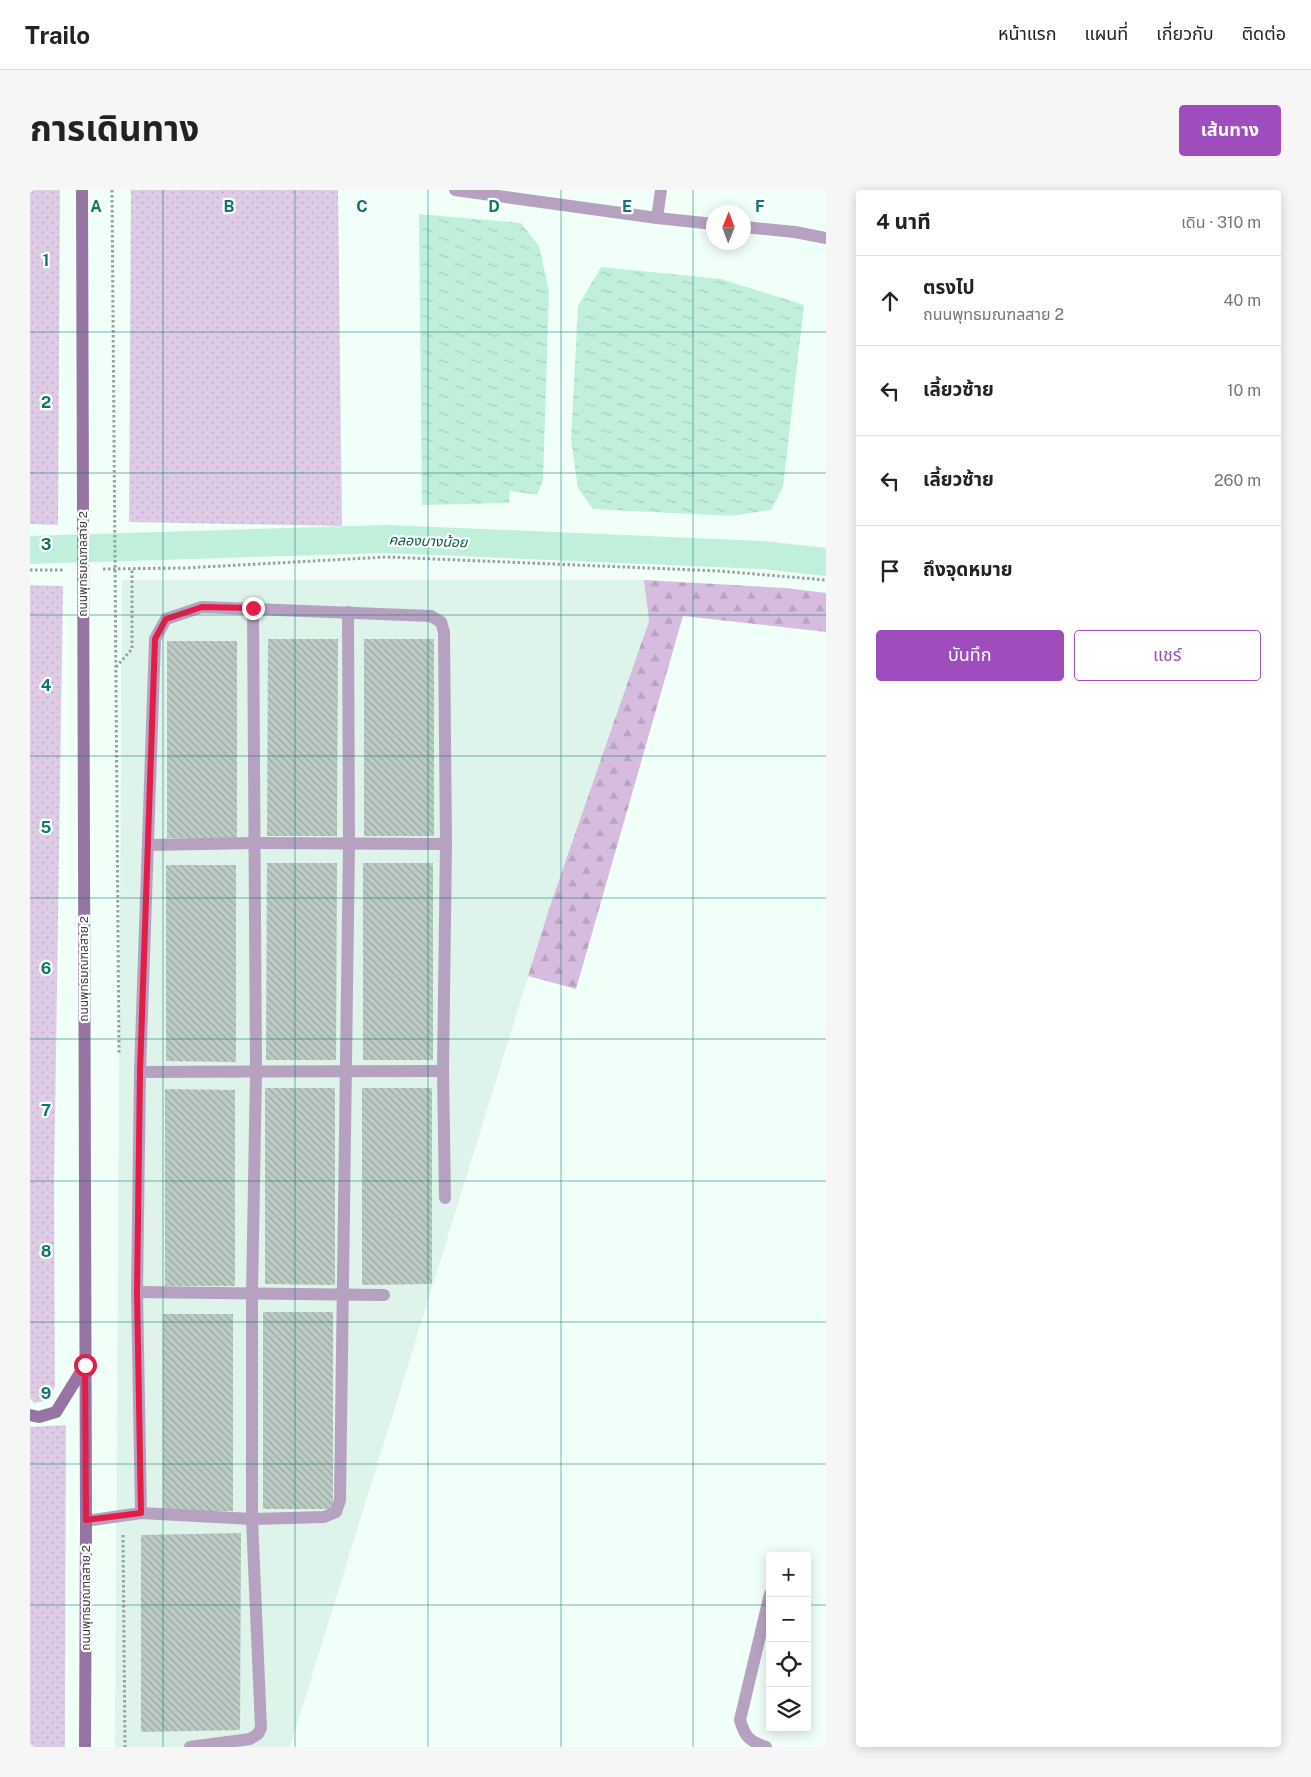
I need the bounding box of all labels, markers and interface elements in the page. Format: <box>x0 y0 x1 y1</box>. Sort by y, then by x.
text: Trailo <box>25 21 90 49</box>
text: หน้าแรก <box>998 23 1056 44</box>
text: แผนที่ <box>1084 23 1128 44</box>
text: เกี่ยวกับ <box>1156 23 1214 44</box>
text: ติดต่อ <box>1242 23 1286 44</box>
button: เส้นทาง <box>1179 105 1281 156</box>
text: การเดินทาง <box>30 108 199 149</box>
text: A <box>90 197 102 216</box>
text: B <box>224 197 235 216</box>
text: C <box>356 197 368 216</box>
text: D <box>488 197 500 216</box>
text: E <box>622 197 632 216</box>
text: F <box>755 197 765 216</box>
north arrow <box>706 205 751 250</box>
text: 4 นาที <box>876 209 931 234</box>
text: เดิน · 310 m <box>1181 213 1261 232</box>
text: 1 <box>43 251 49 270</box>
text: ตรงไป <box>923 276 975 298</box>
icon: ahead <box>876 287 904 315</box>
text: 40 m <box>1223 291 1261 310</box>
text: ถนนพุทธมณฑลสาย 2 <box>923 305 1064 324</box>
icon: left <box>876 377 904 405</box>
text: เลี้ยวซ้าย <box>923 378 994 400</box>
text: 10 m <box>1227 381 1261 400</box>
text: 2 <box>41 393 51 412</box>
icon: left <box>876 467 904 495</box>
text: เลี้ยวซ้าย <box>923 468 994 490</box>
text: 260 m <box>1214 471 1261 490</box>
street label: ถนนพุทธมณฑลสาย 2 <box>76 511 90 617</box>
water label: คลองบางน้อย <box>388 532 469 550</box>
text: 3 <box>41 535 51 554</box>
icon: arrive <box>876 557 904 585</box>
text: ถึงจุดหมาย <box>923 558 1013 580</box>
route end <box>242 597 265 620</box>
button: บันทึก <box>876 630 1064 681</box>
button: แชร์ <box>1074 630 1261 681</box>
text: 4 <box>41 676 52 695</box>
text: 5 <box>41 818 52 837</box>
street label: ถนนพุทธมณฑลสาย 2 <box>77 916 91 1022</box>
text: 6 <box>41 959 51 978</box>
text: 7 <box>41 1101 51 1120</box>
text: 8 <box>41 1242 52 1261</box>
route start <box>74 1354 97 1377</box>
text: 9 <box>41 1384 51 1403</box>
street label: ถนนพุทธมณฑลสาย 2 <box>79 1545 93 1651</box>
map controls <box>766 1552 811 1732</box>
button: + <box>766 1552 811 1597</box>
button: − <box>766 1597 811 1642</box>
button: locate <box>766 1642 811 1687</box>
button: layers <box>766 1687 811 1732</box>

